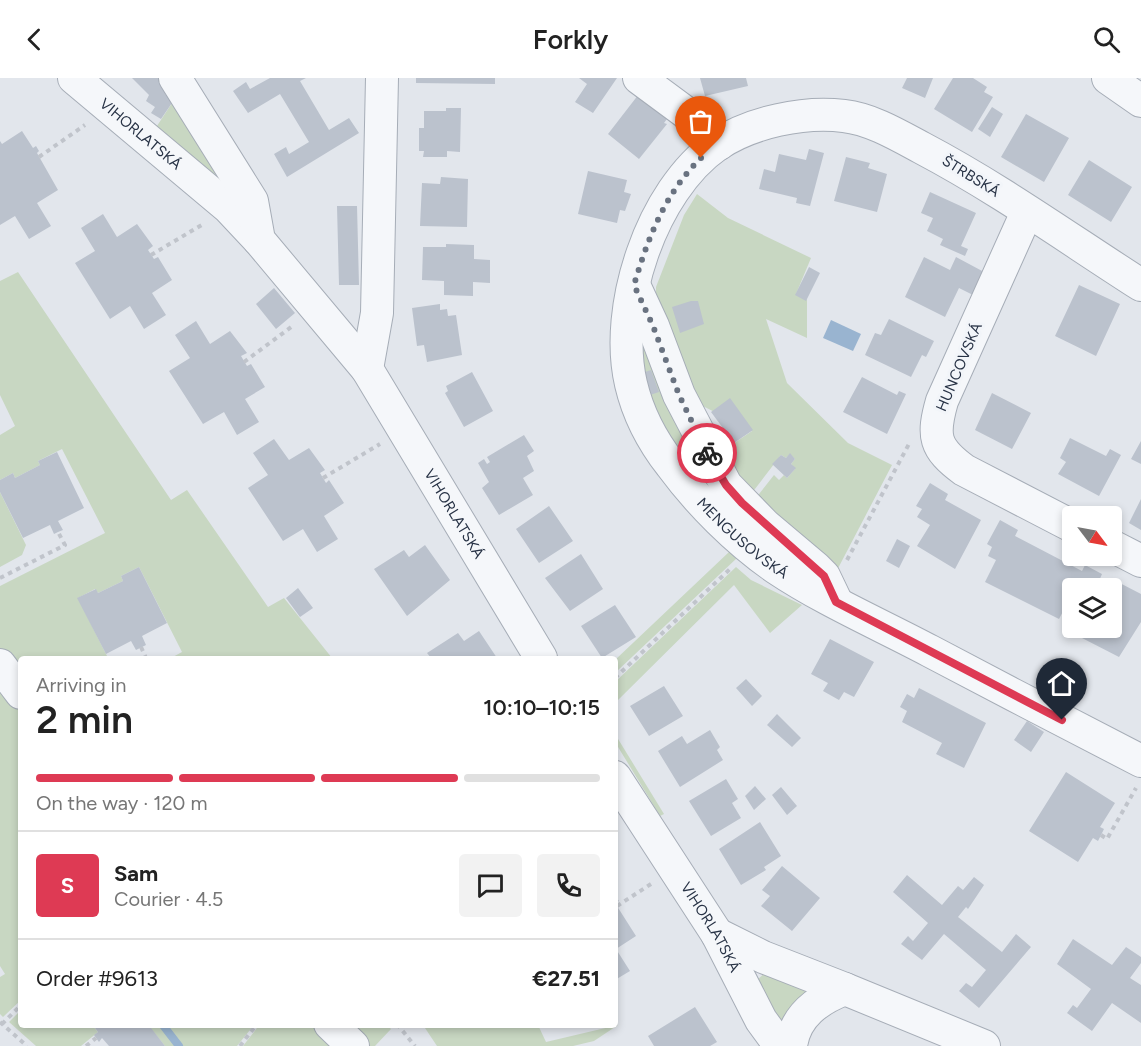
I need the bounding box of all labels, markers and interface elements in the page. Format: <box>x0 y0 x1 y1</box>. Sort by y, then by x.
icon: back <box>18 23 51 56</box>
text: Forkly <box>533 23 608 56</box>
icon: search <box>1090 23 1123 56</box>
street label: VIHORLATSKÁ <box>96 94 185 173</box>
pin <box>675 96 726 158</box>
icon: bag <box>684 105 717 138</box>
street label: ŠTRBSKÁ <box>939 151 1003 201</box>
street label: HUNCOVSKÁ <box>932 320 986 414</box>
courier <box>677 423 737 483</box>
icon: bike <box>691 437 724 470</box>
street label: VIHORLATSKÁ <box>420 466 488 562</box>
street label: MENGUSOVSKÁ <box>693 494 791 582</box>
north arrow <box>1062 506 1122 566</box>
map controls <box>1062 506 1122 638</box>
button: layers <box>1062 578 1122 638</box>
pin <box>1036 658 1087 720</box>
icon: home <box>1045 667 1078 700</box>
text: Arriving in <box>36 673 126 697</box>
text: 10:10–10:15 <box>483 694 600 721</box>
text: 2 min <box>36 696 133 743</box>
text: On the way · 120 m <box>36 791 207 815</box>
button: chat <box>459 854 522 917</box>
button: phone <box>537 854 600 917</box>
text: Sam <box>114 860 158 887</box>
text: S <box>61 872 74 899</box>
street label: VIHORLATSKÁ <box>677 879 744 975</box>
text: Courier · 4.5 <box>114 887 223 911</box>
text: Order #9613 <box>36 965 158 992</box>
text: €27.51 <box>532 965 600 992</box>

